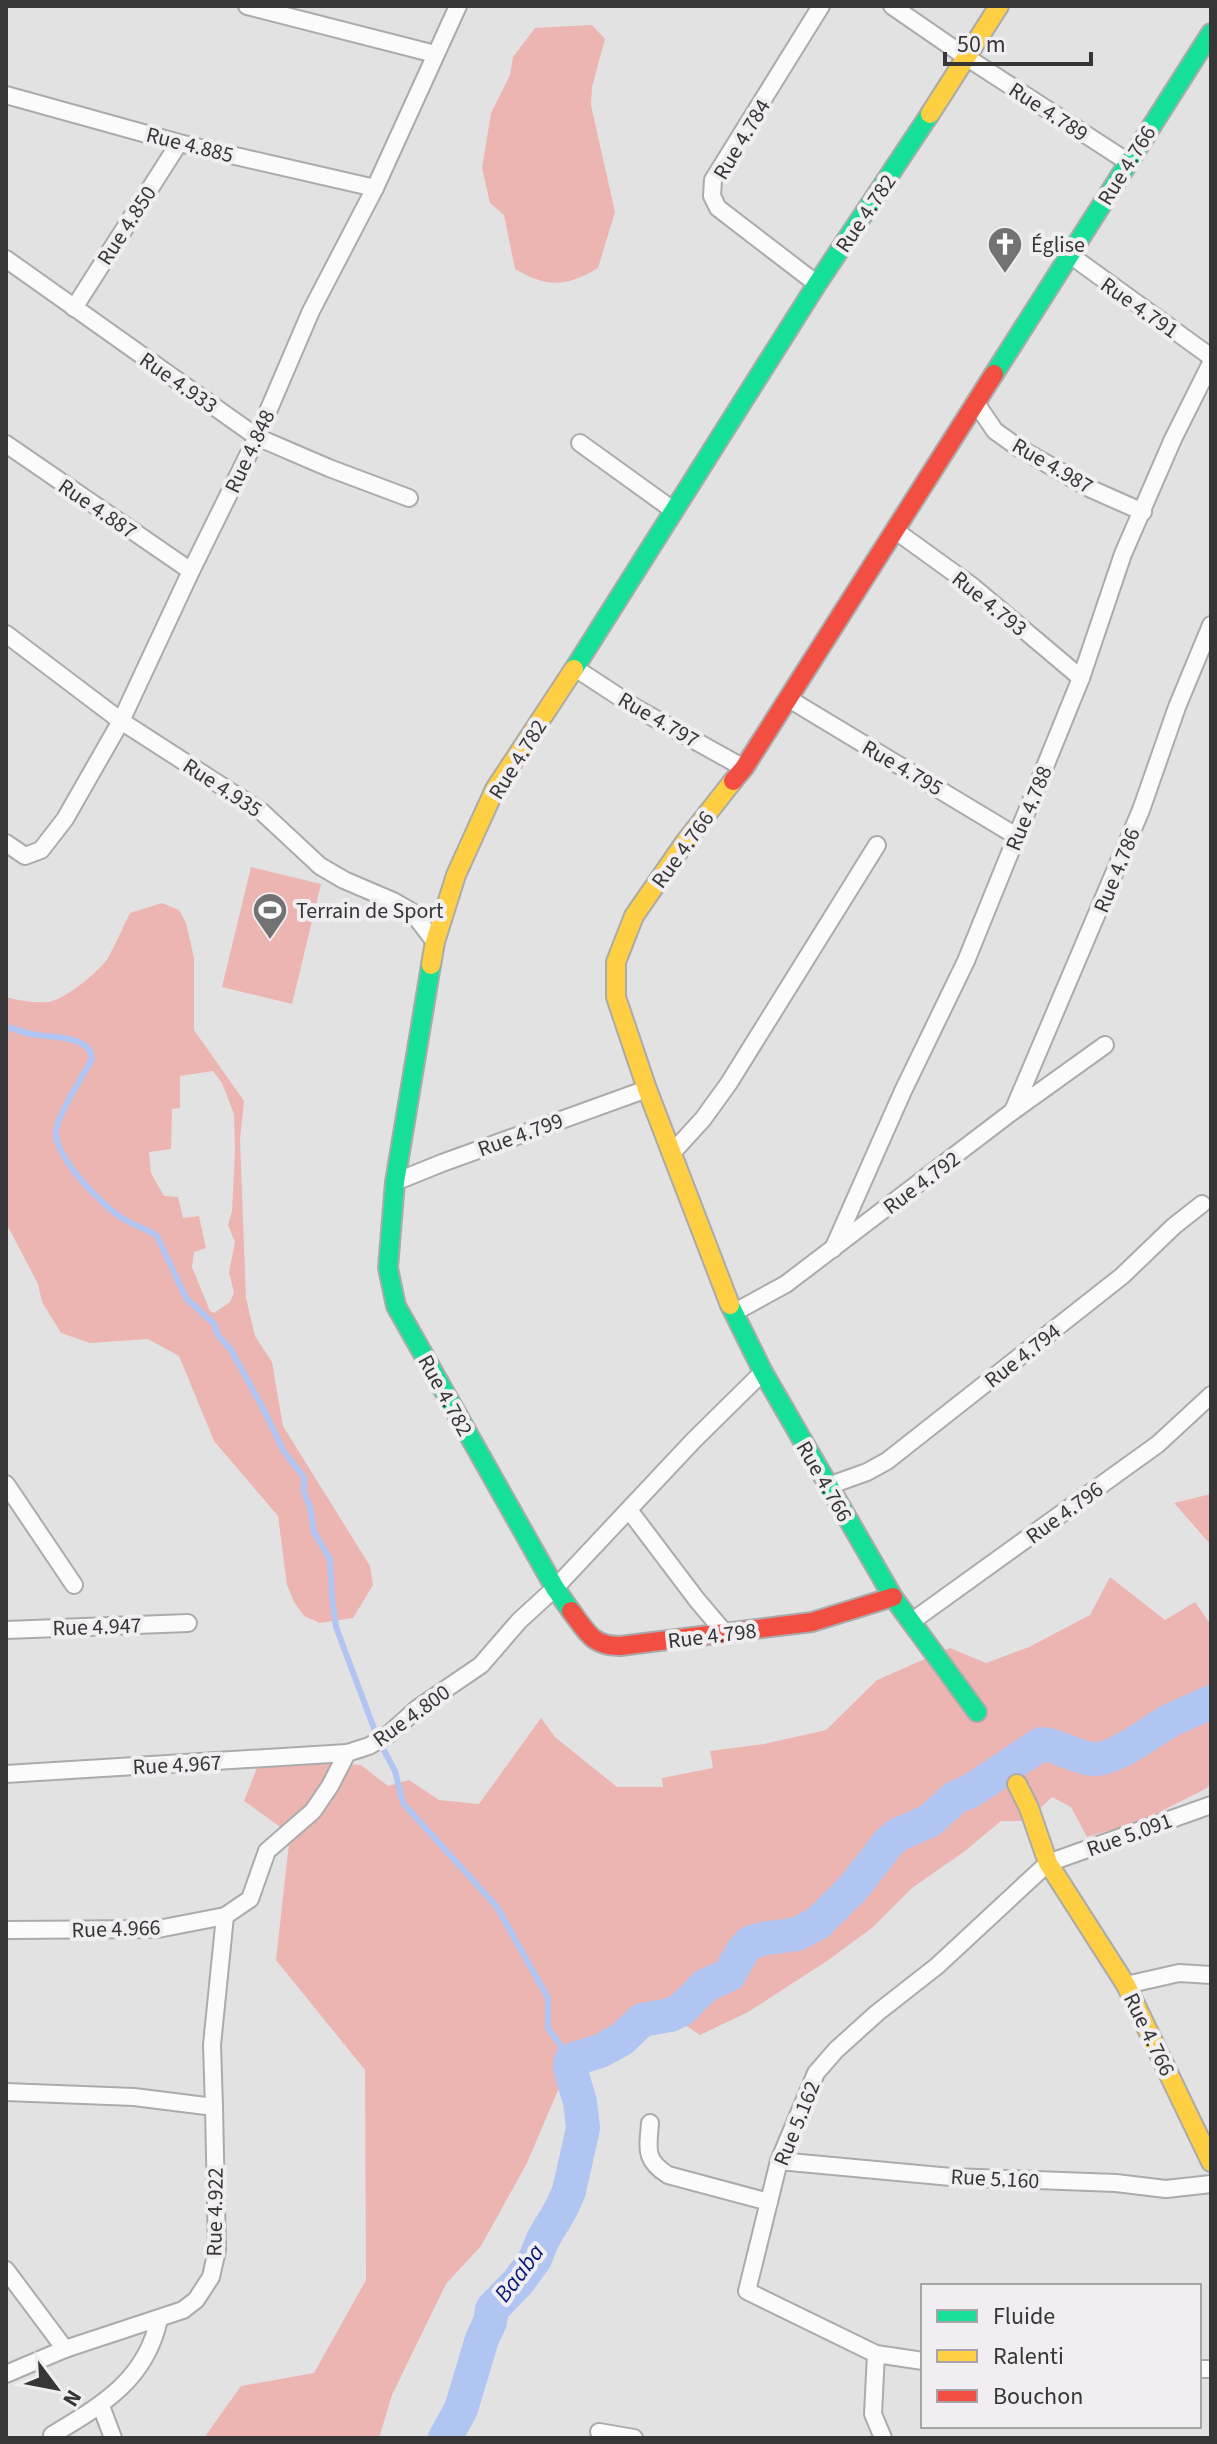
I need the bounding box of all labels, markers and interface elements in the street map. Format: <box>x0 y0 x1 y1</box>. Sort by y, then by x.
scale bar <box>945 16 1091 66</box>
text: 50 m <box>957 27 1006 62</box>
street label: Rue 4.789 <box>1002 74 1094 149</box>
street label: Rue 4.784 <box>705 93 779 186</box>
street label: Rue 4.885 <box>143 119 237 171</box>
street label: Rue 4.766 <box>1090 119 1164 212</box>
street label: Rue 4.782 <box>828 168 904 259</box>
street label: Rue 4.850 <box>89 180 164 272</box>
church icon: Église <box>986 225 1024 275</box>
place label: Église <box>1031 229 1085 261</box>
street label: Rue 4.791 <box>1094 269 1185 346</box>
street label: Rue 4.933 <box>133 344 224 421</box>
street label: Rue 4.848 <box>217 404 283 499</box>
street label: Rue 4.987 <box>1006 430 1099 502</box>
street label: Rue 4.887 <box>52 471 143 547</box>
street label: Rue 4.793 <box>945 563 1034 644</box>
street label: Rue 4.797 <box>612 684 705 756</box>
street label: Rue 4.782 <box>481 713 555 806</box>
street label: Rue 4.795 <box>856 732 949 804</box>
street label: Rue 4.935 <box>176 750 268 825</box>
street label: Rue 4.788 <box>997 761 1060 856</box>
street label: Rue 4.766 <box>644 804 722 895</box>
street label: Rue 4.786 <box>1085 823 1148 918</box>
sports icon: Terrain de Sport <box>251 891 289 941</box>
place label: Terrain de Sport <box>296 895 444 927</box>
street label: Rue 4.799 <box>473 1105 568 1165</box>
street label: Rue 4.792 <box>876 1143 967 1222</box>
street label: Rue 4.794 <box>978 1316 1068 1396</box>
street label: Rue 4.782 <box>410 1349 481 1442</box>
street label: Rue 4.766 <box>788 1435 860 1528</box>
street label: Rue 4.796 <box>1019 1474 1110 1552</box>
street label: Rue 4.947 <box>52 1609 142 1645</box>
street label: Rue 4.798 <box>666 1615 758 1657</box>
street label: Rue 4.800 <box>366 1677 457 1755</box>
street label: Rue 4.967 <box>132 1747 222 1783</box>
street label: Rue 5.091 <box>1082 1805 1177 1865</box>
street label: Rue 4.966 <box>71 1911 161 1947</box>
street label: Rue 4.766 <box>1115 1987 1183 2082</box>
street label: Rue 5.162 <box>765 2076 828 2171</box>
street label: Rue 5.160 <box>950 2161 1040 2197</box>
street label: Rue 4.922 <box>198 2167 232 2257</box>
water label: Baaba <box>486 2237 553 2310</box>
legend <box>921 2284 1201 2428</box>
text: Fluide <box>993 2299 1055 2334</box>
text: Ralenti <box>993 2339 1064 2374</box>
north arrow <box>16 2348 96 2428</box>
text: Bouchon <box>993 2379 1083 2414</box>
text: N <box>55 2383 90 2413</box>

